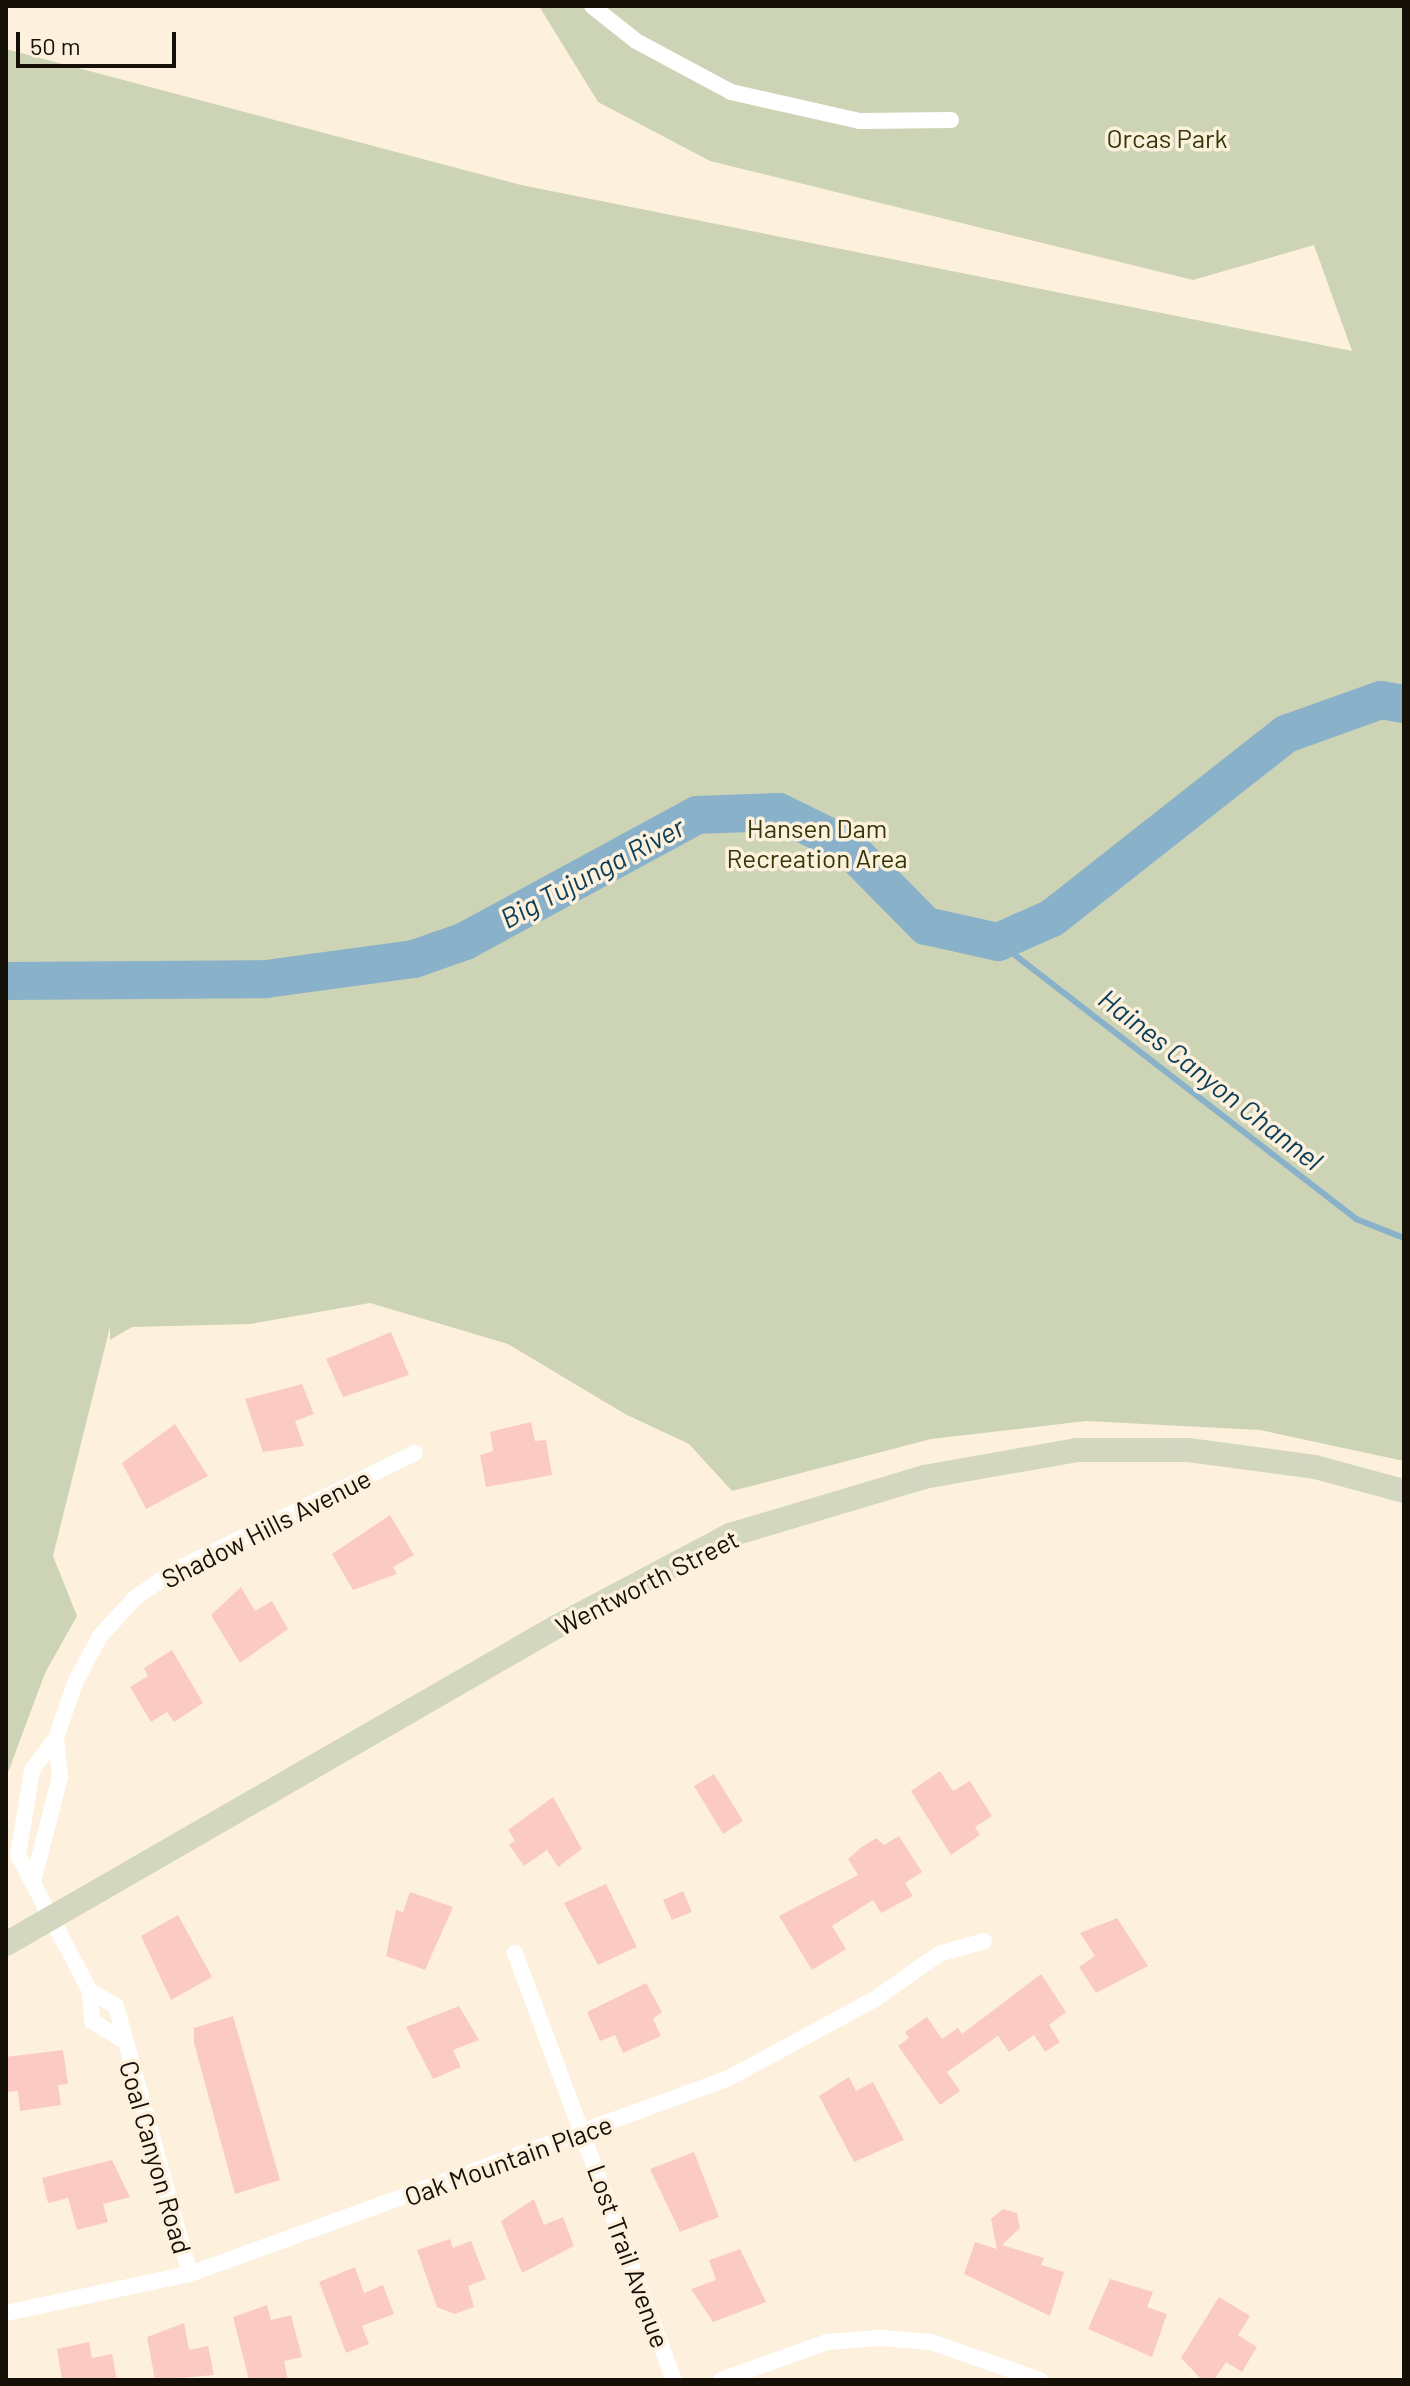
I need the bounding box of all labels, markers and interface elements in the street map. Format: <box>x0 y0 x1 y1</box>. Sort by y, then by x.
scale bar <box>20 16 180 66</box>
text: 50 m <box>30 31 81 60</box>
park label: Orcas Park <box>1106 122 1228 154</box>
water label: Big Tujunga River <box>494 809 690 935</box>
park label: Hansen Dam Recreation Area <box>726 812 908 874</box>
water label: Haines Canyon Channel <box>1092 981 1330 1177</box>
street label: Shadow Hills Avenue <box>156 1462 376 1594</box>
street label: Wentworth Street <box>550 1523 744 1641</box>
street label: Coal Canyon Road <box>114 2057 198 2257</box>
street label: Oak Mountain Place <box>400 2108 616 2212</box>
street label: Lost Trail Avenue <box>581 2160 677 2352</box>

